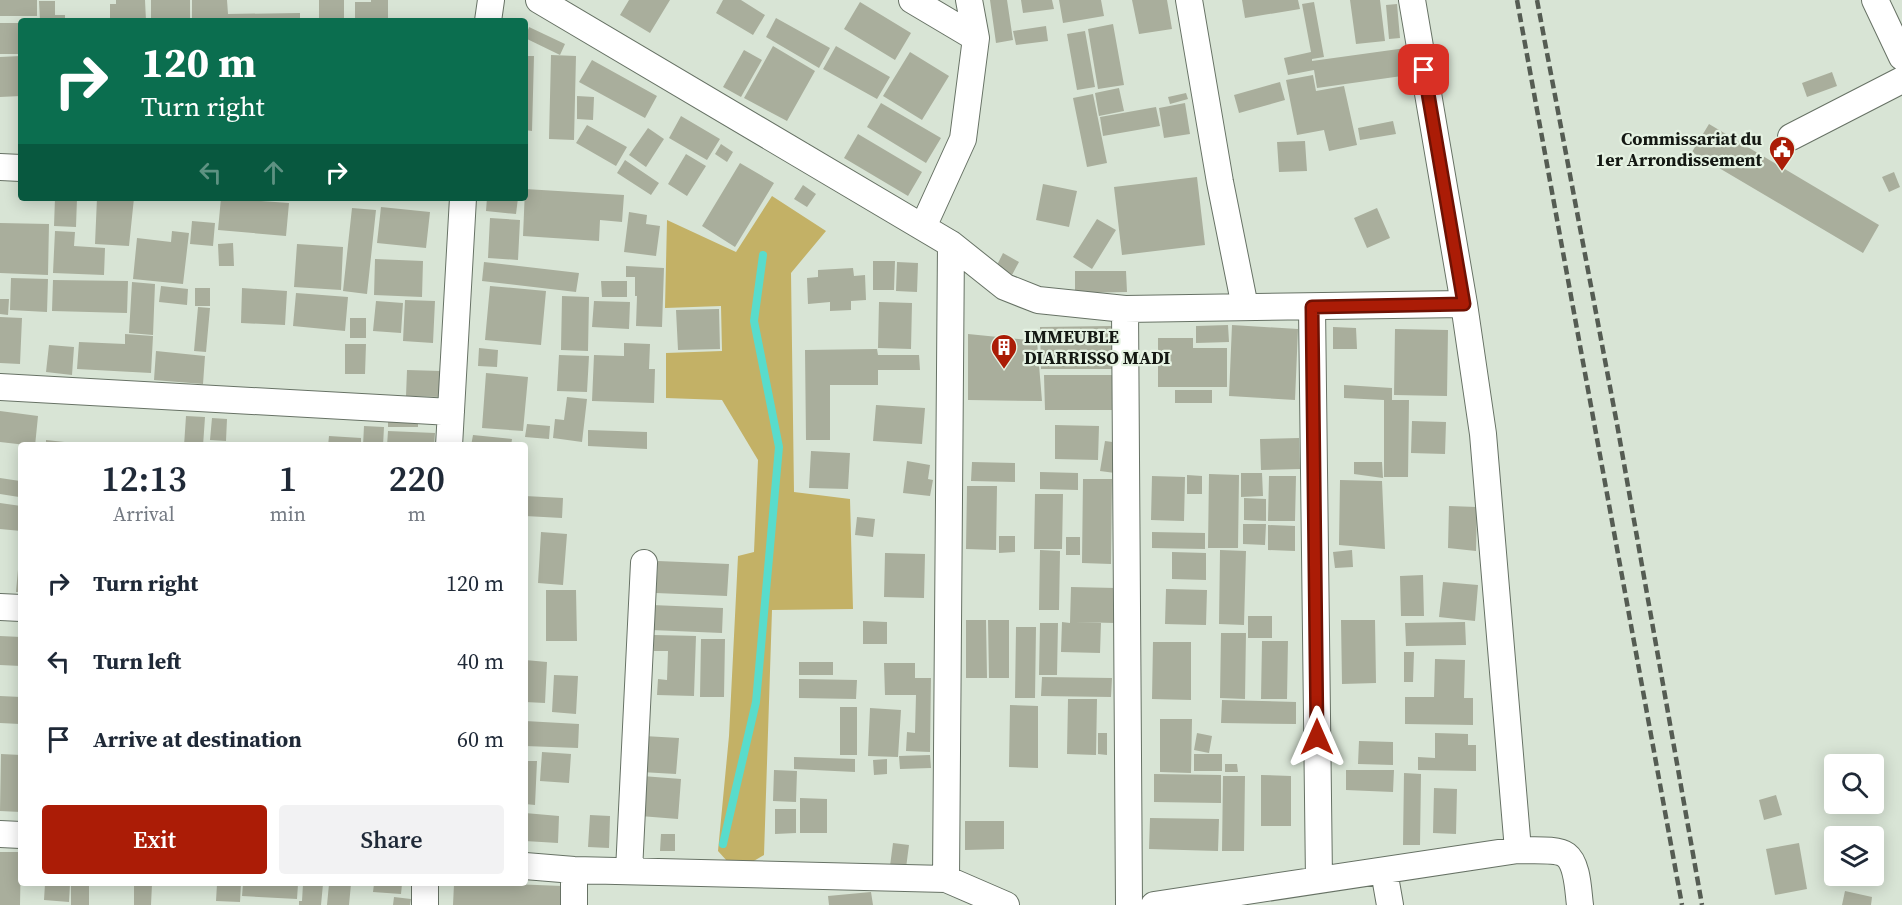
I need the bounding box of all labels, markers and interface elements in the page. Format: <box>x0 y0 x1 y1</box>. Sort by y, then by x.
text: 120 m <box>141 33 256 91</box>
icon: right <box>42 42 120 120</box>
pin <box>1398 44 1449 95</box>
icon: arrive <box>1407 53 1440 86</box>
text: Turn right <box>141 88 265 125</box>
place label: Commissariat du 1er Arrondissement <box>1596 126 1763 172</box>
public building icon: Commissariat du 1er Arrondissement <box>1767 134 1797 172</box>
icon: left <box>194 156 227 189</box>
icon: ahead <box>257 156 290 189</box>
icon: right <box>320 156 353 189</box>
place label: IMMEUBLE DIARRISSO MADI <box>1024 324 1170 370</box>
building icon: IMMEUBLE DIARRISSO MADI <box>989 332 1019 370</box>
text: 12:13 <box>101 454 187 503</box>
text: 1 <box>278 454 297 503</box>
text: 220 <box>389 454 445 503</box>
text: Arrival <box>113 500 175 528</box>
text: min <box>270 500 306 528</box>
text: m <box>408 500 426 528</box>
icon: right <box>42 567 75 600</box>
text: Turn right <box>93 568 198 598</box>
text: 120 m <box>446 568 504 598</box>
icon: left <box>42 645 75 678</box>
text: Turn left <box>93 646 181 676</box>
text: 40 m <box>457 646 504 676</box>
position arrow <box>1285 705 1349 769</box>
icon: arrive <box>42 723 75 756</box>
text: Arrive at destination <box>93 724 302 754</box>
text: 60 m <box>457 724 504 754</box>
map controls <box>1824 754 1884 886</box>
button: search <box>1824 754 1884 814</box>
button: Exit <box>42 805 267 874</box>
button: Share <box>279 805 504 874</box>
button: layers <box>1824 826 1884 886</box>

